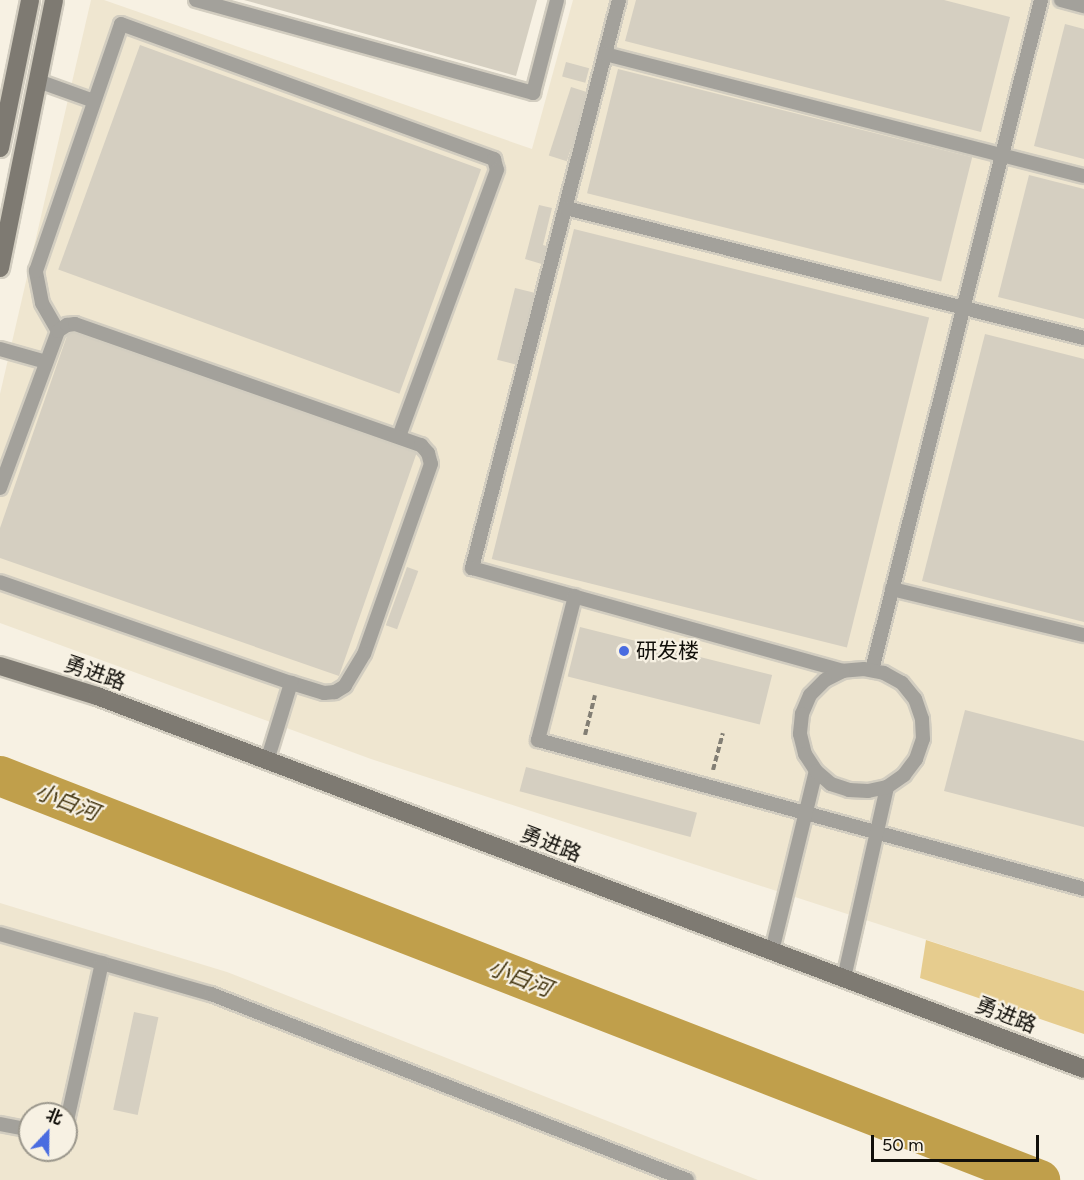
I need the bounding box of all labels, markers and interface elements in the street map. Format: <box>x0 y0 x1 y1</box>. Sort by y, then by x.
place label: 研发楼 <box>636 638 699 664</box>
marker: 研发楼 <box>617 644 631 658</box>
street label: 勇进路 <box>61 651 129 695</box>
water label: 小白河 <box>31 778 103 826</box>
street label: 勇进路 <box>517 821 585 867</box>
water label: 小白河 <box>484 954 556 1002</box>
street label: 勇进路 <box>972 992 1040 1038</box>
north arrow <box>18 1102 78 1162</box>
text: 北 <box>43 1105 65 1129</box>
scale bar <box>874 1123 1042 1161</box>
text: 50 m <box>882 1134 924 1156</box>

